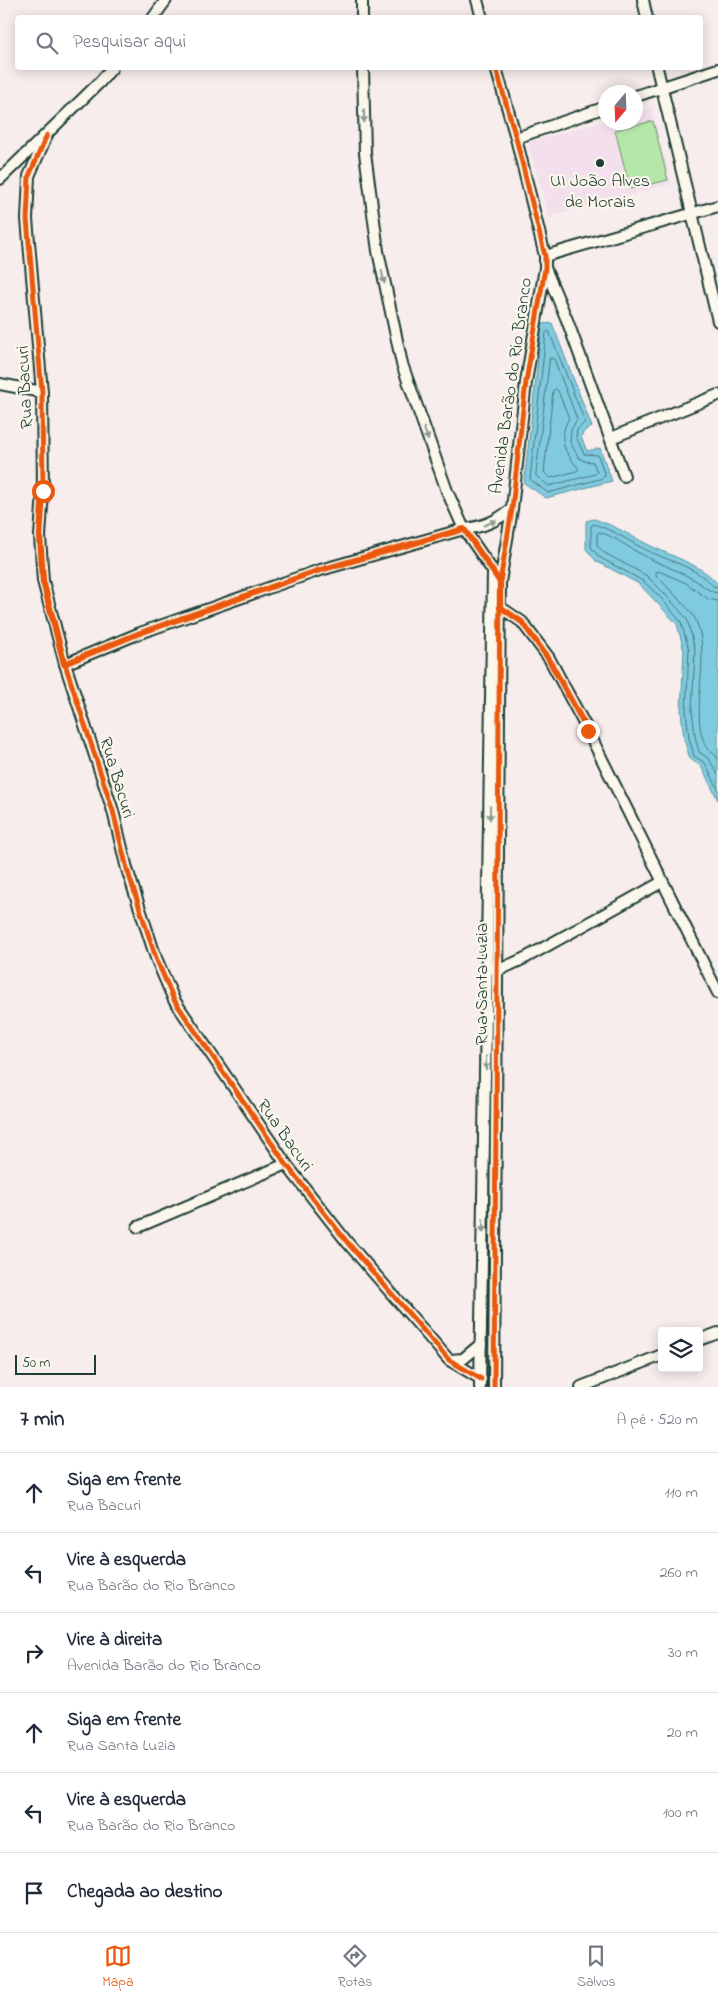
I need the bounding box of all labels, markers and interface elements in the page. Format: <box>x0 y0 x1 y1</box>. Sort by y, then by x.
search box <box>15 15 703 70</box>
icon: search <box>33 29 61 57</box>
text: Pesquisar aqui <box>73 29 186 56</box>
north arrow <box>598 85 643 130</box>
one-way arrow <box>360 108 368 124</box>
marker: UI João Alves de Morais <box>594 157 606 169</box>
place label: UI João Alves de Morais <box>550 169 650 216</box>
one-way arrow <box>380 270 388 286</box>
street label: Avenida Barão do Rio Branco <box>484 276 540 496</box>
street label: Rua Bacuri <box>11 345 41 429</box>
one-way arrow <box>423 426 430 441</box>
route start <box>32 480 55 503</box>
one-way arrow <box>483 519 497 527</box>
route end <box>577 720 600 743</box>
street label: Rua Bacuri <box>91 734 141 822</box>
one-way arrow <box>485 806 493 822</box>
street label: Rua Santa Luzia <box>470 923 496 1045</box>
one-way arrow <box>481 1056 489 1072</box>
street label: Rua Bacuri <box>249 1094 319 1178</box>
one-way arrow <box>479 1218 487 1234</box>
map controls <box>658 1327 703 1372</box>
button: layers <box>658 1327 703 1372</box>
scale bar <box>15 1352 96 1375</box>
text: 50 m <box>22 1353 50 1374</box>
text: 7 min <box>20 1405 64 1435</box>
text: A pé · 520 m <box>616 1408 698 1432</box>
text: Siga em frente <box>67 1467 181 1494</box>
icon: ahead <box>20 1479 48 1507</box>
text: 110 m <box>664 1481 698 1505</box>
text: Rua Bacuri <box>67 1494 141 1518</box>
text: Vire à esquerda <box>67 1547 186 1574</box>
icon: left <box>20 1559 48 1587</box>
text: 260 m <box>660 1561 698 1585</box>
text: Rua Barão do Rio Branco <box>67 1574 235 1598</box>
text: Vire à direita <box>67 1627 162 1654</box>
icon: right <box>20 1639 48 1667</box>
text: 30 m <box>668 1641 698 1665</box>
text: Avenida Barão do Rio Branco <box>67 1654 261 1678</box>
text: Siga em frente <box>67 1707 181 1734</box>
icon: ahead <box>20 1719 48 1747</box>
text: 20 m <box>667 1721 698 1745</box>
text: Rua Santa Luzia <box>67 1734 176 1758</box>
text: Vire à esquerda <box>67 1787 186 1814</box>
icon: left <box>20 1799 48 1827</box>
text: 100 m <box>663 1801 698 1825</box>
text: Rua Barão do Rio Branco <box>67 1814 235 1838</box>
icon: arrive <box>20 1879 48 1907</box>
text: Chegada ao destino <box>67 1879 222 1906</box>
tab: Mapa <box>102 1942 134 1993</box>
tab: Rotas <box>338 1942 372 1993</box>
tab: Salvos <box>577 1942 616 1993</box>

